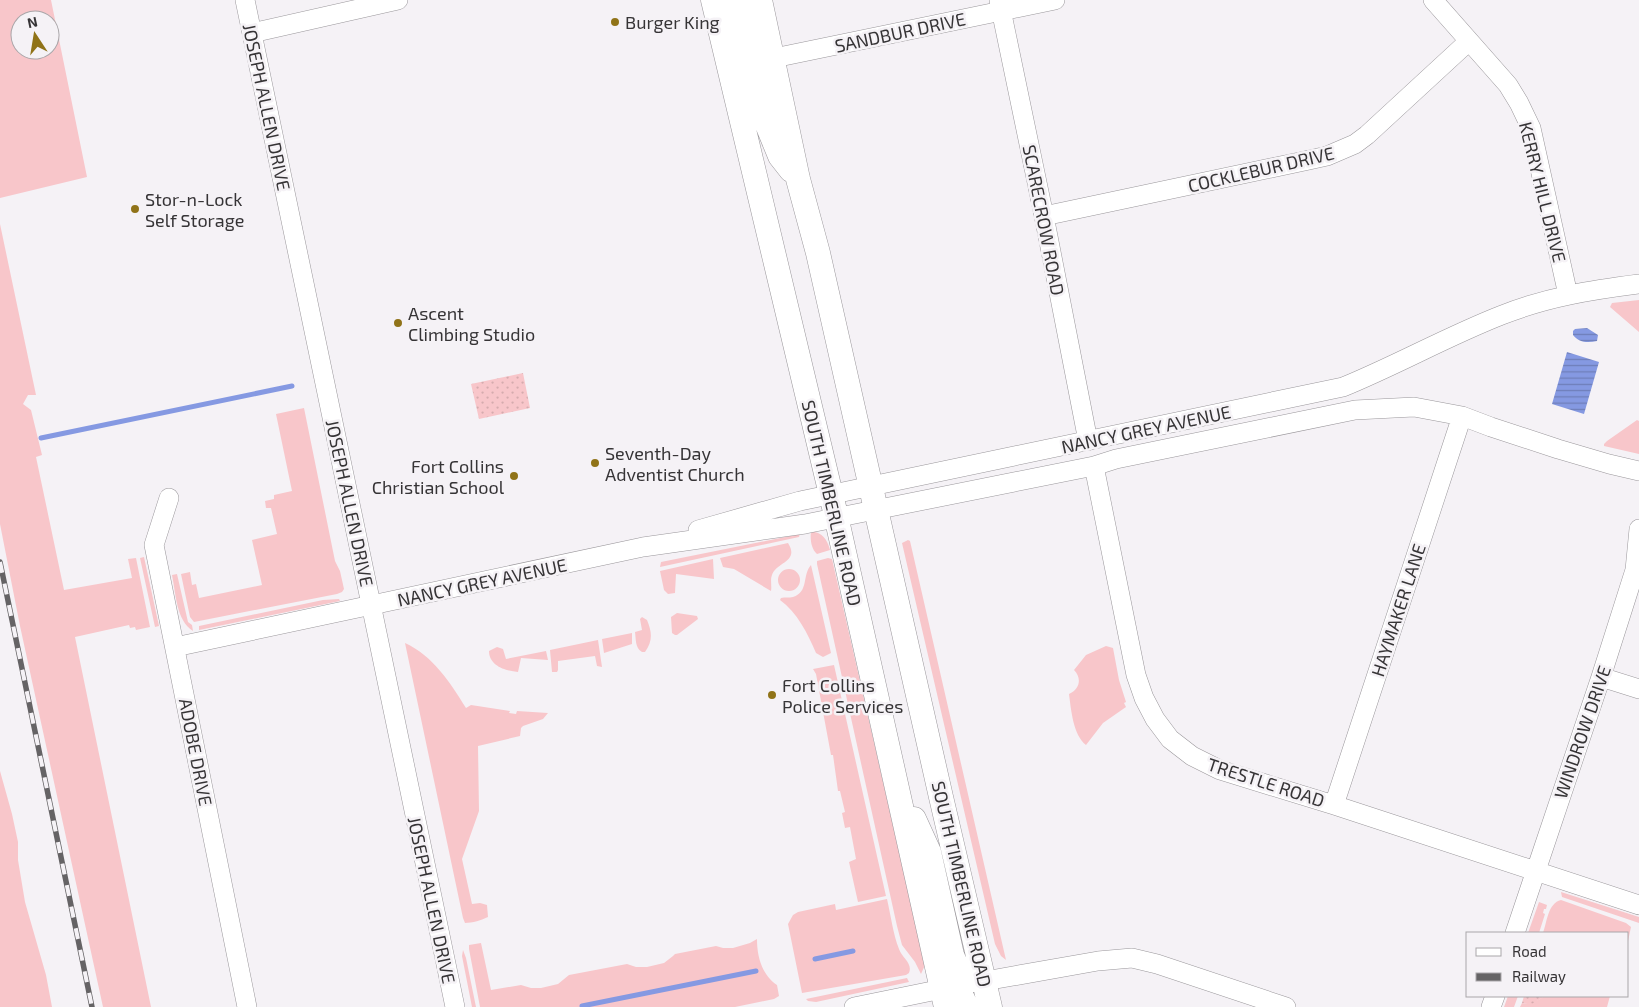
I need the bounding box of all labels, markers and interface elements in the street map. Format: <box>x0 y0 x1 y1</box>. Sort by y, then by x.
street label: SANDBUR DRIVE <box>833 7 967 57</box>
north arrow <box>10 10 60 60</box>
place label: Burger King <box>625 11 720 33</box>
text: N <box>25 12 39 31</box>
marker: Burger King <box>609 16 621 28</box>
street label: JOSEPH ALLEN DRIVE <box>239 22 295 192</box>
street label: KERRY HILL DRIVE <box>1515 119 1571 265</box>
street label: COCKLEBUR DRIVE <box>1186 141 1336 197</box>
street label: SCARECROW ROAD <box>1019 143 1069 297</box>
place label: Stor-n-Lock Self Storage <box>145 188 244 231</box>
marker: Stor-n-Lock Self Storage <box>129 203 141 215</box>
place label: Ascent Climbing Studio <box>408 302 535 345</box>
marker: Ascent Climbing Studio <box>392 317 404 329</box>
street label: SOUTH TIMBERLINE ROAD <box>798 398 866 608</box>
street label: NANCY GREY AVENUE <box>1059 400 1233 458</box>
street label: JOSEPH ALLEN DRIVE <box>322 418 378 588</box>
place label: Seventh-Day Adventist Church <box>605 442 745 485</box>
place label: Fort Collins Christian School <box>372 455 505 498</box>
marker: Seventh-Day Adventist Church <box>589 457 601 469</box>
marker: Fort Collins Christian School <box>508 470 520 482</box>
street label: HAYMAKER LANE <box>1366 541 1430 679</box>
street label: NANCY GREY AVENUE <box>395 553 569 611</box>
street label: WINDROW DRIVE <box>1549 663 1615 801</box>
place label: Fort Collins Police Services <box>782 674 903 717</box>
marker: Fort Collins Police Services <box>766 689 778 701</box>
street label: ADOBE DRIVE <box>175 696 217 808</box>
street label: TRESTLE ROAD <box>1205 753 1327 811</box>
street label: SOUTH TIMBERLINE ROAD <box>928 779 996 989</box>
street label: JOSEPH ALLEN DRIVE <box>404 815 460 985</box>
legend <box>1466 932 1629 997</box>
text: Road <box>1512 942 1547 960</box>
text: Railway <box>1512 967 1566 985</box>

